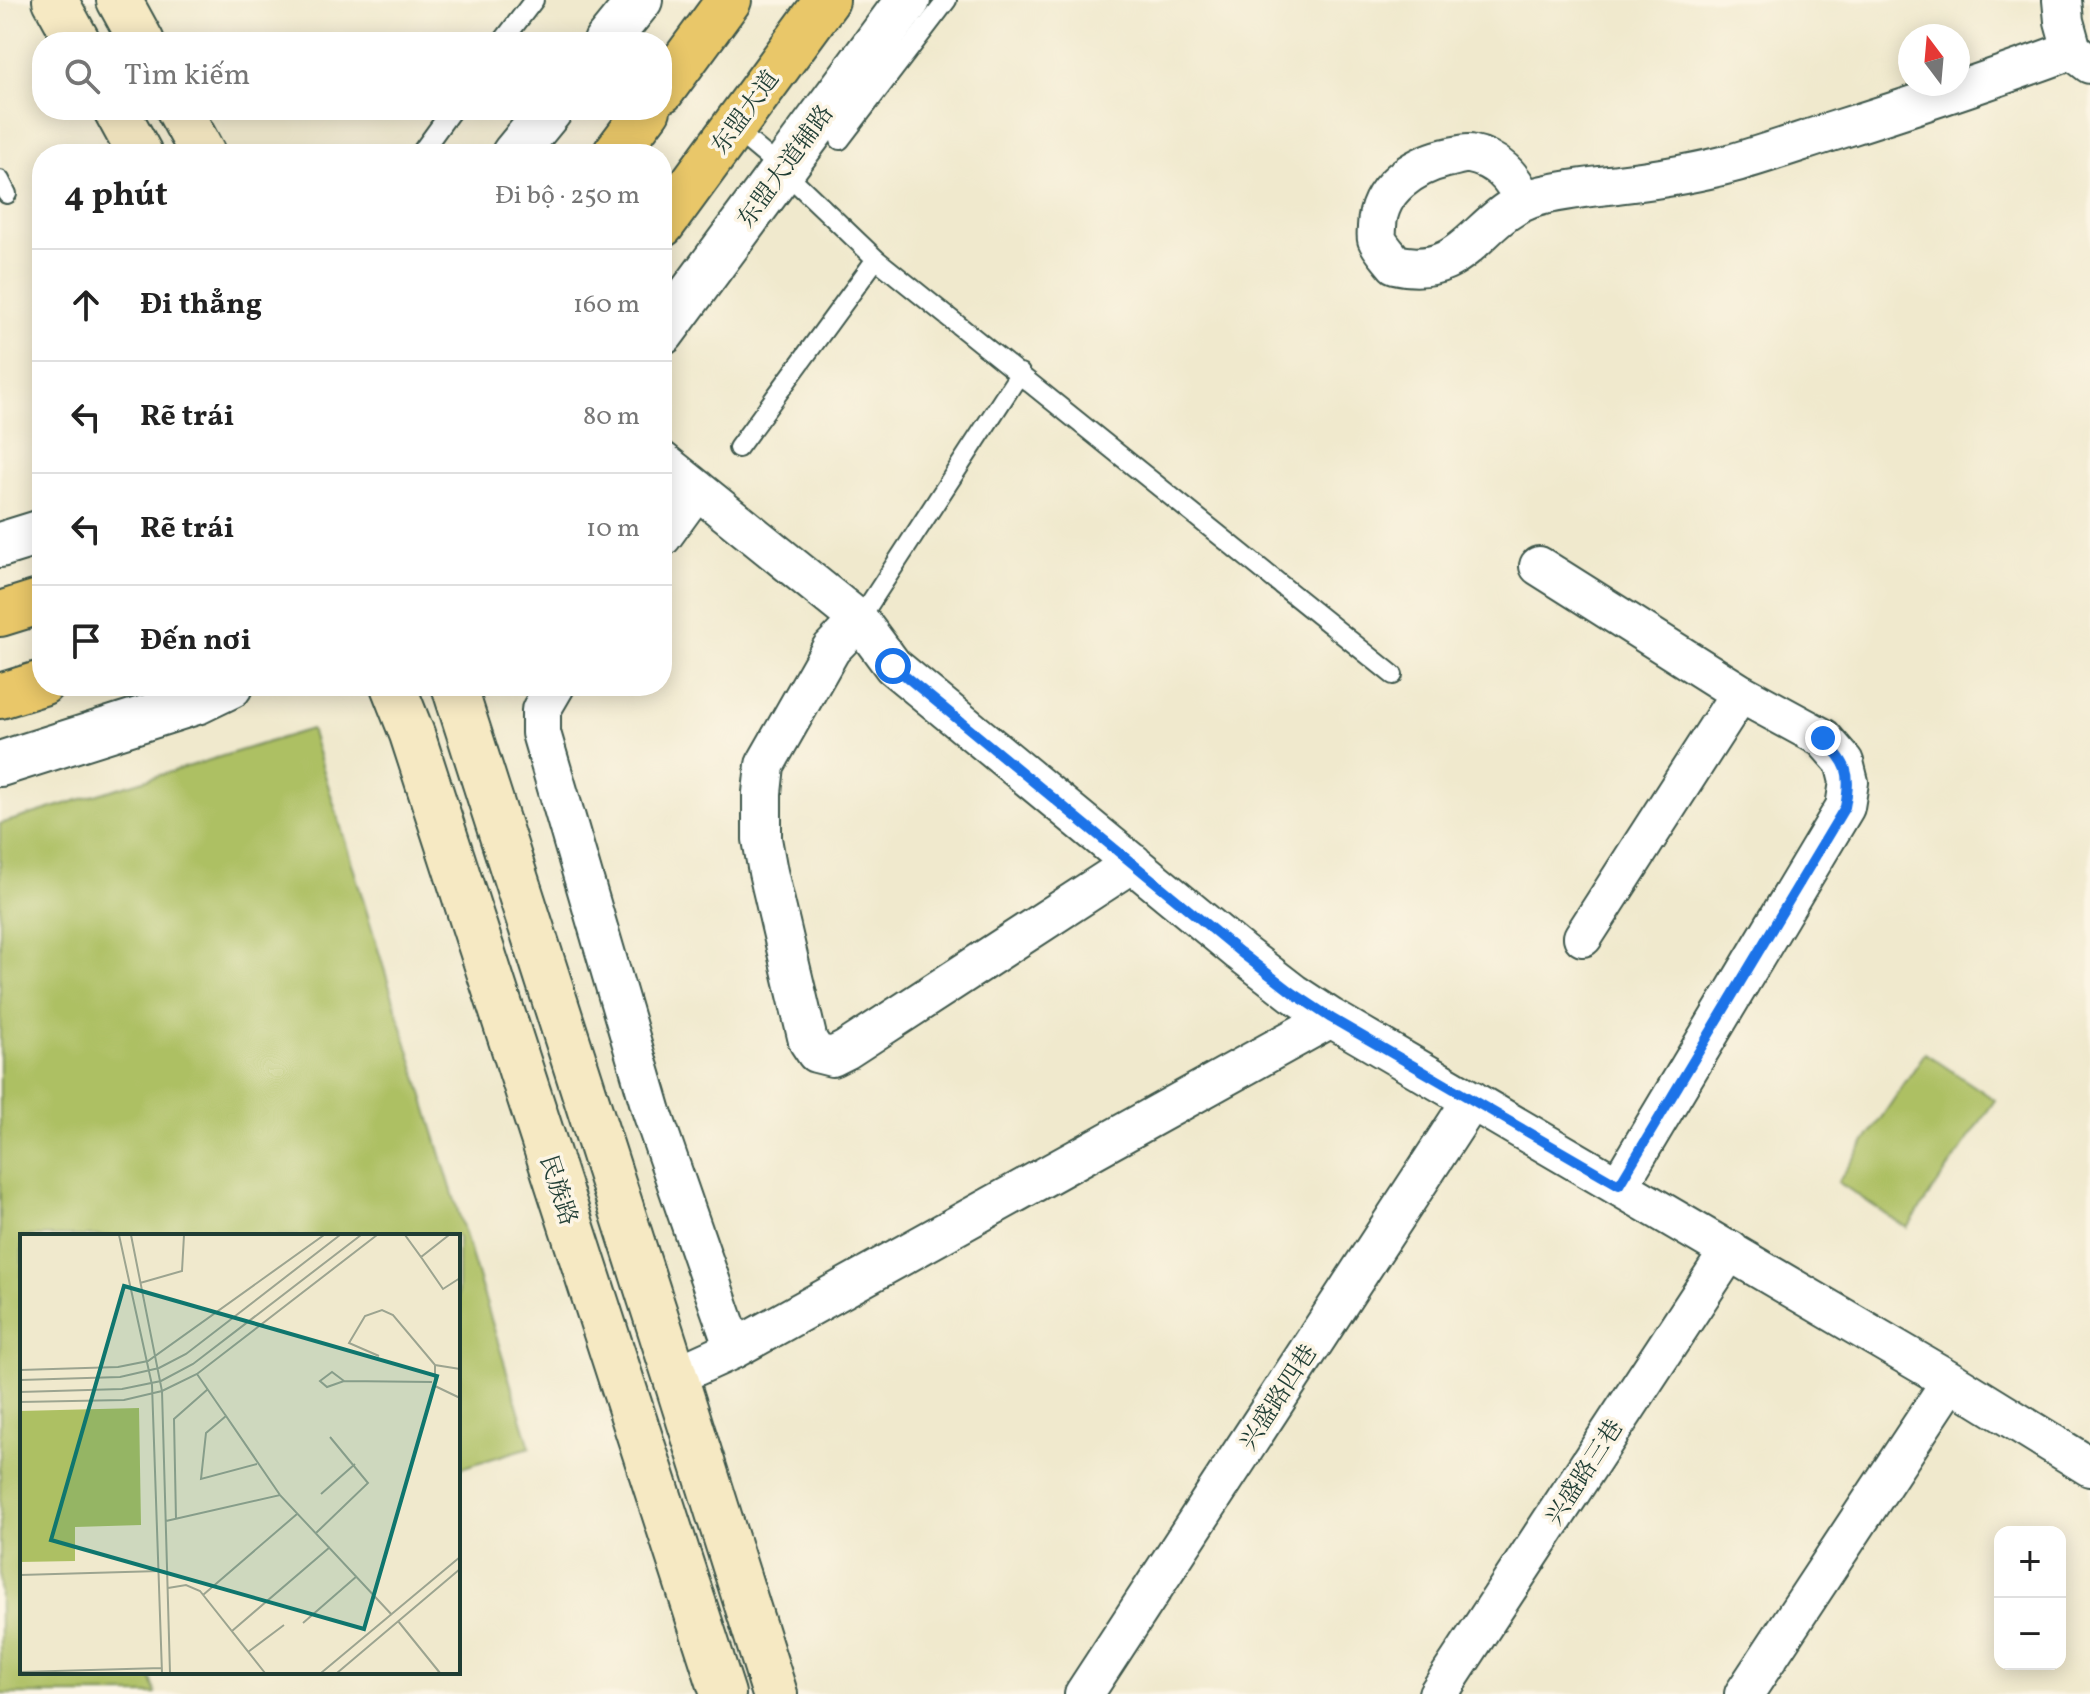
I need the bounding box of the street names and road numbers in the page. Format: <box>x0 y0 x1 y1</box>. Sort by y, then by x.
street label: 东盟大道 <box>705 64 789 162</box>
street label: 东盟大道辅路 <box>731 99 843 235</box>
street label: 民族路 <box>530 1151 584 1230</box>
street label: 兴盛路四巷 <box>1233 1339 1327 1458</box>
street label: 兴盛路三巷 <box>1539 1414 1633 1533</box>

